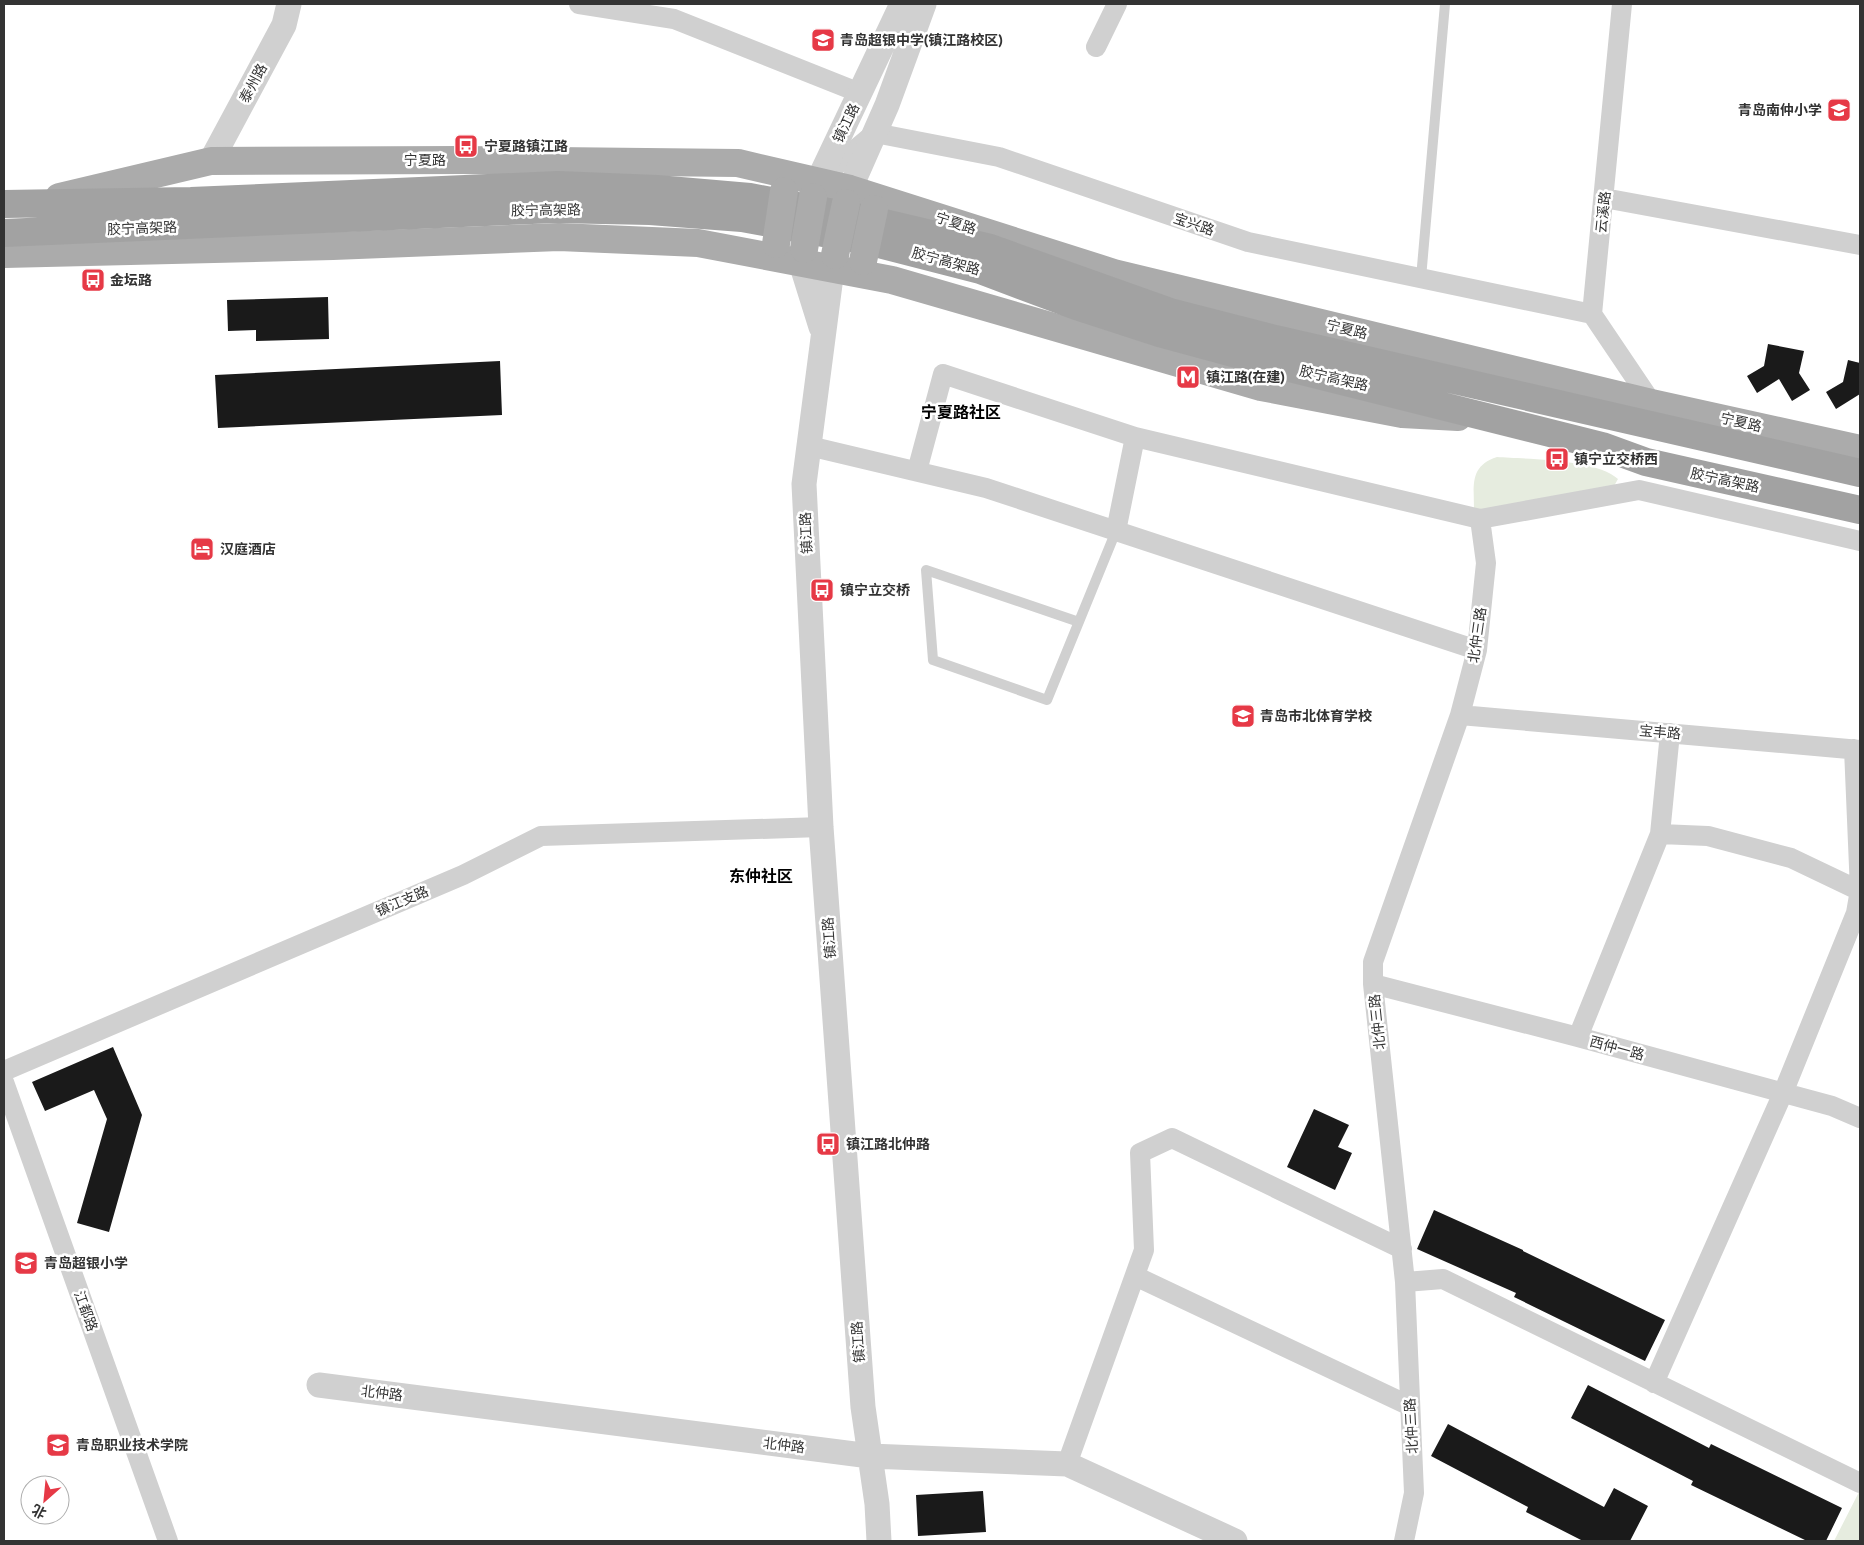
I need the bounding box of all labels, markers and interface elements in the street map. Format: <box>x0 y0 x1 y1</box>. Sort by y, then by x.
school or university icon: 青岛超银中学(镇江路校区) <box>810 27 836 53</box>
place label: 青岛超银中学(镇江路校区) <box>840 32 1003 49</box>
street label: 泰州路 <box>236 61 271 106</box>
school or university icon: 青岛南仲小学 <box>1826 97 1852 123</box>
street label: 镇江路 <box>830 101 863 146</box>
place label: 青岛南仲小学 <box>1738 102 1822 119</box>
bus stop icon: 宁夏路镇江路 <box>453 133 479 159</box>
place label: 宁夏路镇江路 <box>484 138 568 155</box>
street label: 宁夏路 <box>404 152 446 169</box>
street label: 云溪路 <box>1593 190 1614 234</box>
street label: 胶宁高架路 <box>511 201 581 220</box>
street label: 宁夏路 <box>933 209 978 238</box>
street label: 宝兴路 <box>1171 210 1216 239</box>
street label: 胶宁高架路 <box>107 219 177 238</box>
street label: 胶宁高架路 <box>910 244 982 279</box>
bus stop icon: 金坛路 <box>80 267 106 293</box>
place label: 金坛路 <box>110 272 152 289</box>
street label: 宁夏路 <box>1324 316 1369 343</box>
street label: 胶宁高架路 <box>1298 362 1370 395</box>
metro station icon: 镇江路(在建) <box>1175 364 1201 390</box>
place label: 镇江路(在建) <box>1206 369 1285 386</box>
district label: 宁夏路社区 <box>921 403 1001 423</box>
street label: 宁夏路 <box>1719 409 1763 435</box>
bus stop icon: 镇宁立交桥西 <box>1544 446 1570 472</box>
place label: 镇宁立交桥西 <box>1574 451 1658 468</box>
street label: 胶宁高架路 <box>1689 465 1761 496</box>
street label: 镇江路 <box>797 512 816 554</box>
hotel icon: 汉庭酒店 <box>189 536 215 562</box>
place label: 汉庭酒店 <box>220 541 276 558</box>
bus stop icon: 镇宁立交桥 <box>809 577 835 603</box>
place label: 镇宁立交桥 <box>840 582 910 599</box>
street label: 北仲三路 <box>1465 606 1490 664</box>
school or university icon: 青岛市北体育学校 <box>1230 703 1256 729</box>
place label: 青岛市北体育学校 <box>1260 708 1372 725</box>
street label: 宝丰路 <box>1638 722 1682 743</box>
district label: 东仲社区 <box>729 867 793 887</box>
street label: 镇江支路 <box>373 883 431 920</box>
street label: 镇江路 <box>820 916 839 960</box>
street label: 北仲三路 <box>1366 993 1389 1051</box>
street label: 西仲一路 <box>1588 1033 1646 1064</box>
bus stop icon: 镇江路北仲路 <box>815 1131 841 1157</box>
place label: 镇江路北仲路 <box>846 1136 930 1153</box>
school or university icon: 青岛超银小学 <box>13 1250 39 1276</box>
place label: 青岛超银小学 <box>44 1255 128 1272</box>
street label: 江都路 <box>70 1289 101 1334</box>
street label: 镇江路 <box>849 1320 868 1364</box>
street label: 北仲路 <box>360 1383 404 1404</box>
street label: 北仲三路 <box>1402 1398 1421 1454</box>
school or university icon: 青岛职业技术学院 <box>45 1432 71 1458</box>
street label: 北仲路 <box>762 1435 806 1456</box>
place label: 青岛职业技术学院 <box>76 1437 188 1454</box>
north arrow <box>20 1475 70 1525</box>
text: 北 <box>29 1500 49 1522</box>

